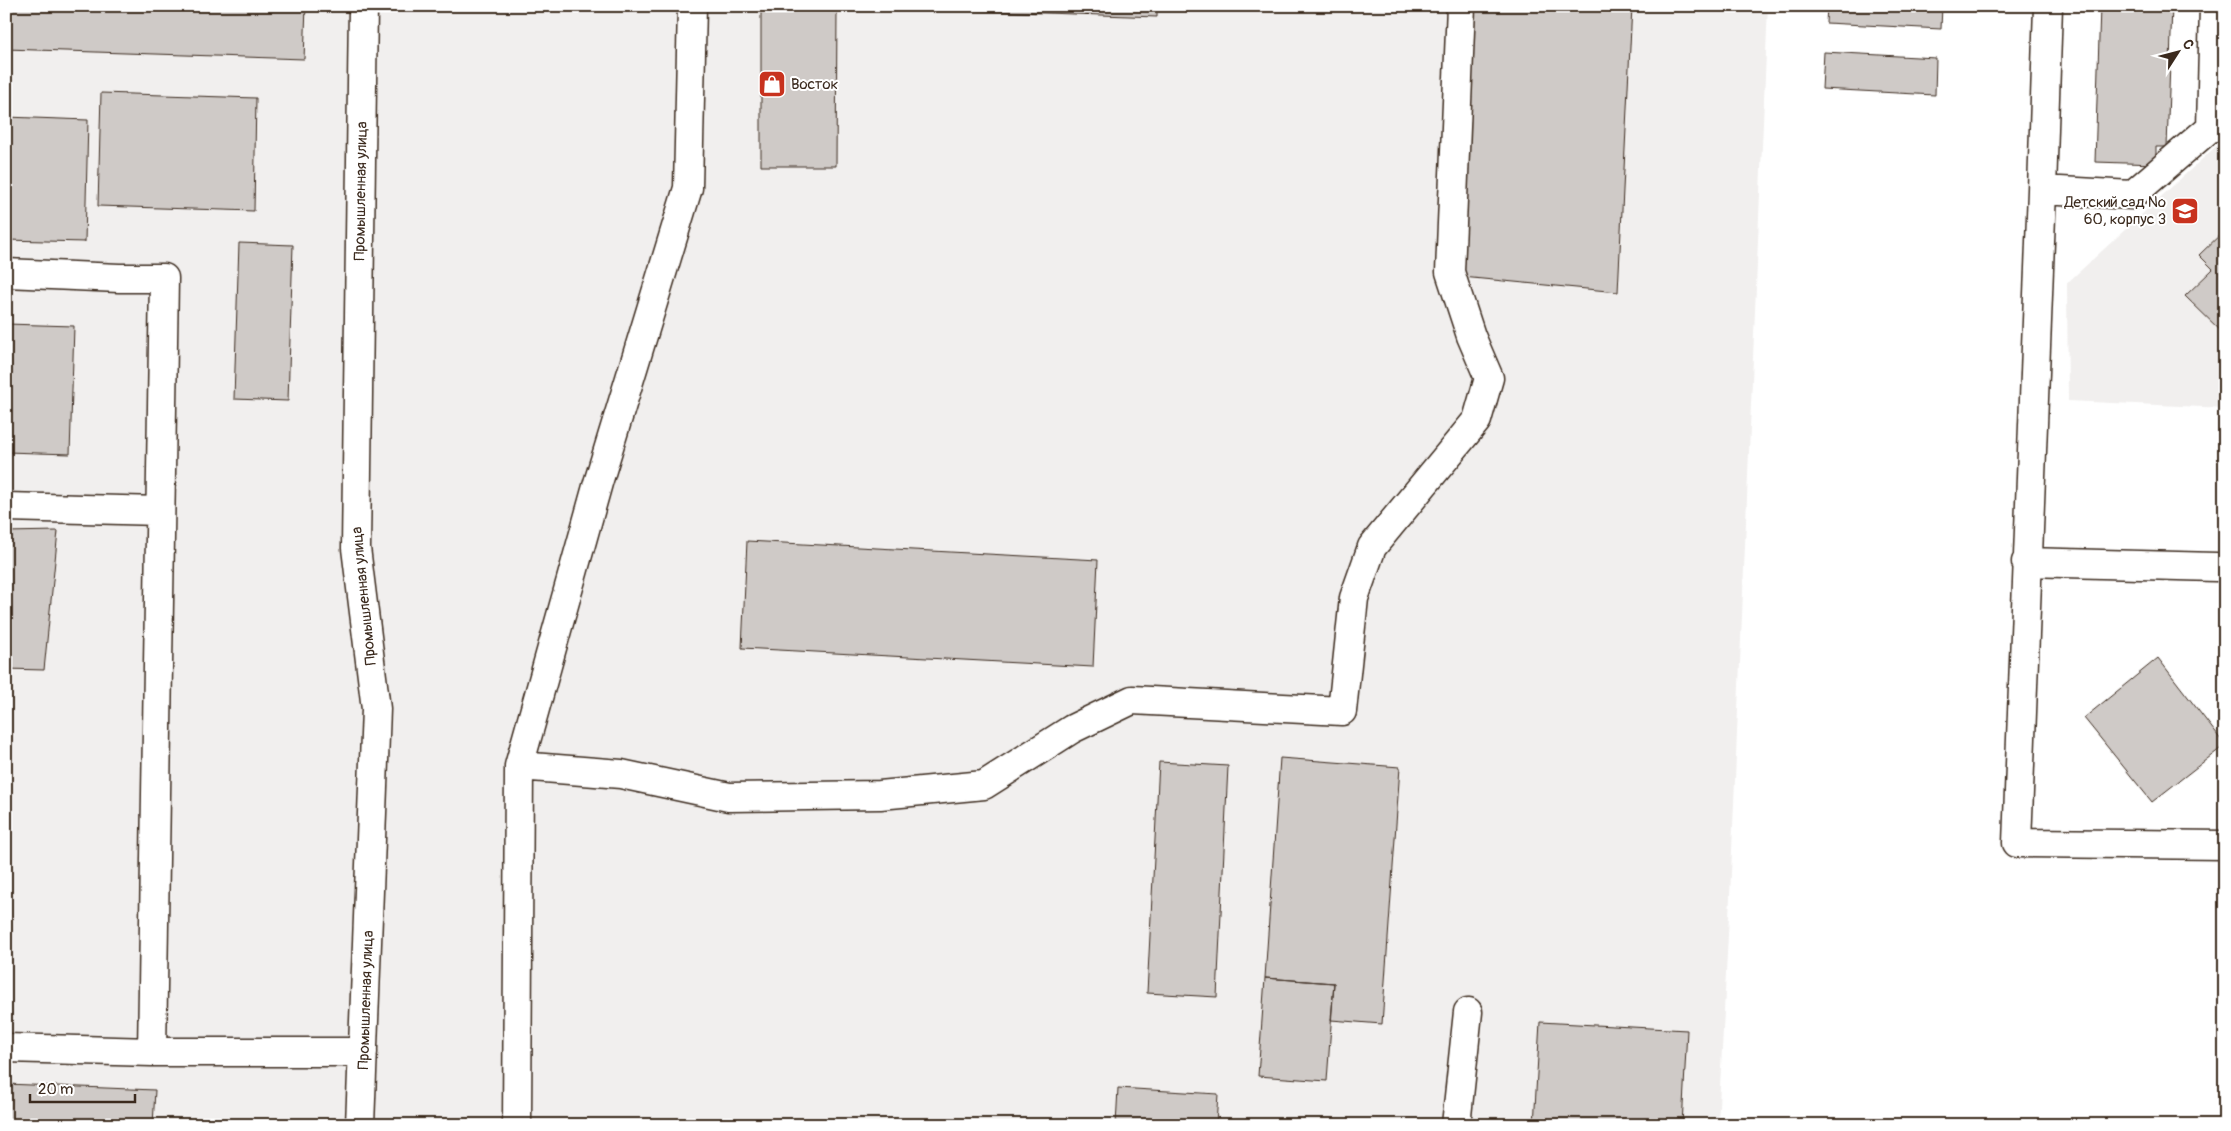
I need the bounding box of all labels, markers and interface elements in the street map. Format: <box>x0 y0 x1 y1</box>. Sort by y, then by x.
north arrow <box>2154 28 2204 78</box>
text: С <box>2179 36 2198 53</box>
shop icon: Восток <box>757 69 787 99</box>
place label: Восток <box>791 75 838 94</box>
street label: Промышленная улица <box>350 121 372 261</box>
place label: Детский сад № 60, корпус 3 <box>2064 193 2166 229</box>
school or university icon: Детский сад № 60, корпус 3 <box>2170 196 2200 226</box>
street label: Промышленная улица <box>347 526 381 666</box>
street label: Промышленная улица <box>354 930 378 1070</box>
scale bar <box>30 1071 135 1103</box>
text: 20 m <box>38 1080 73 1099</box>

